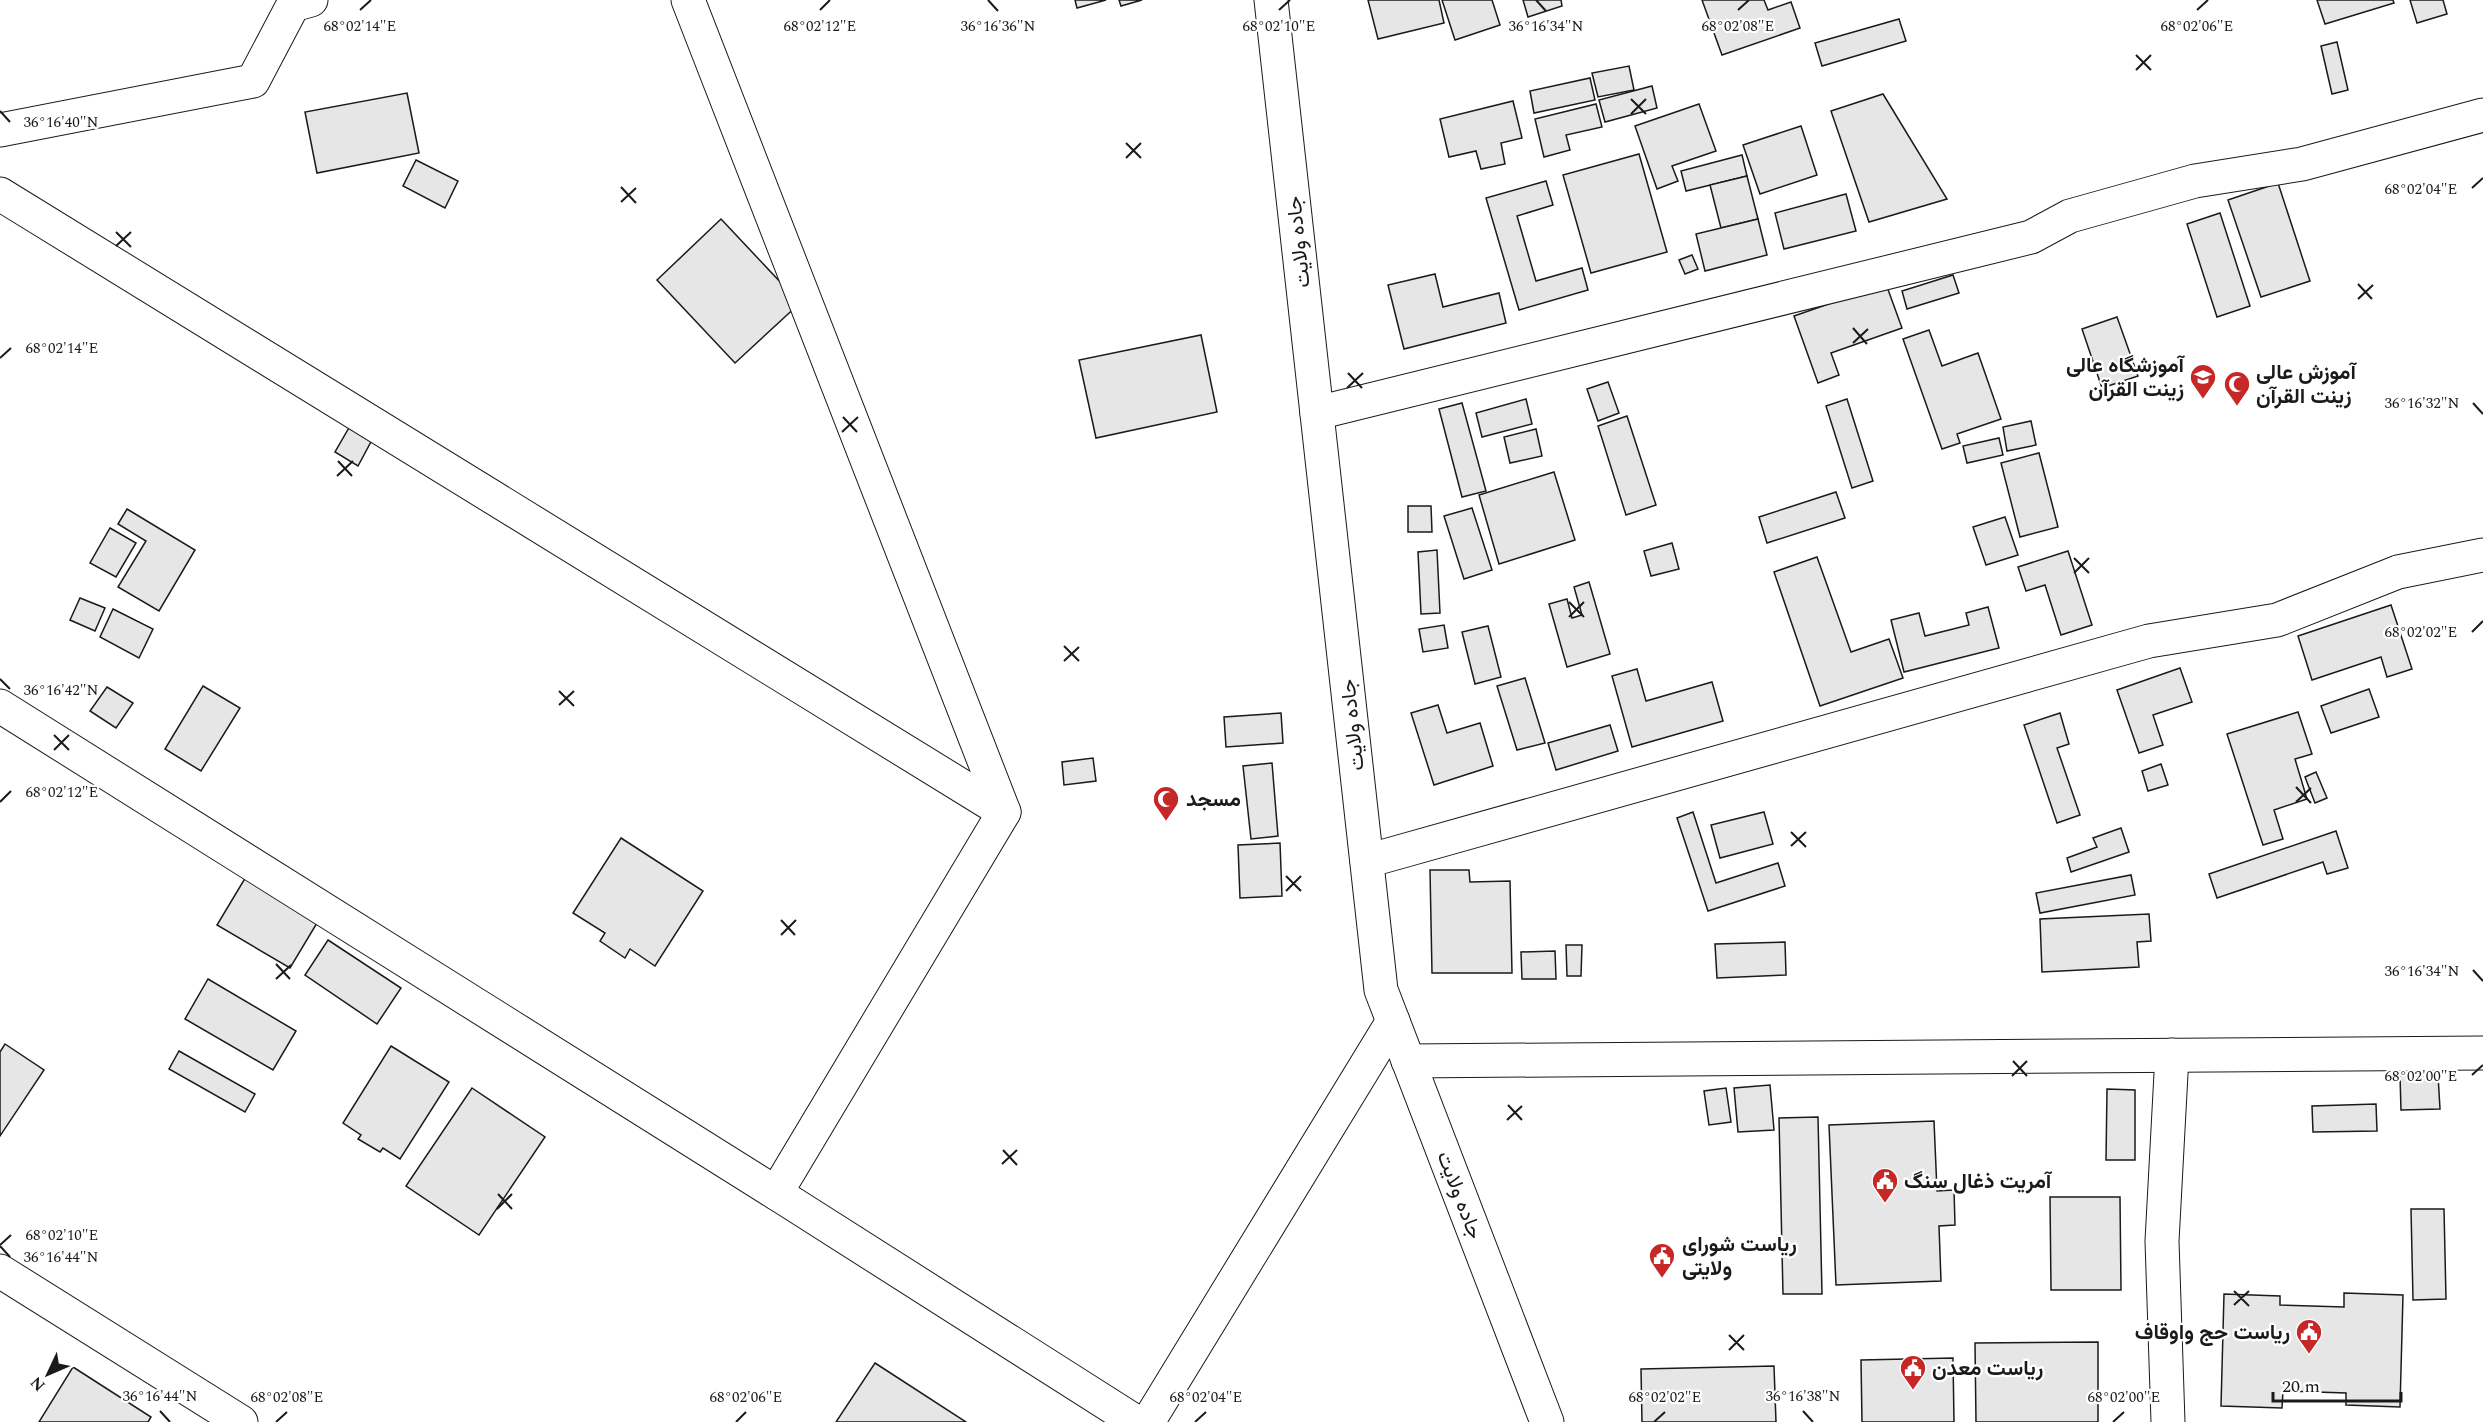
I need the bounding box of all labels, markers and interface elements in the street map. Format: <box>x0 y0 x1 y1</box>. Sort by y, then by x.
text: 68°02'14"E <box>324 15 396 38</box>
text: 68°02'12"E <box>784 15 856 38</box>
text: 36°16'36"N <box>961 15 1036 38</box>
text: 68°02'10"E <box>1243 15 1315 38</box>
text: 36°16'34"N <box>1509 15 1584 38</box>
text: 68°02'08"E <box>1702 15 1774 38</box>
text: 68°02'06"E <box>2161 15 2233 38</box>
text: 36°16'40"N <box>24 111 99 134</box>
text: 68°02'04"E <box>2385 178 2457 201</box>
street label: جاده ولایت <box>1278 194 1320 289</box>
text: 68°02'14"E <box>26 337 98 360</box>
place label: آموزشگاه عالی زینت القرآن <box>2066 350 2186 406</box>
place label: آموزش عالی زینت القرآن <box>2256 357 2357 413</box>
school or university icon: آموزشگاه عالی زینت القرآن <box>2188 362 2218 400</box>
mosque icon: آموزش عالی زینت القرآن <box>2222 369 2252 407</box>
text: 36°16'32"N <box>2385 392 2460 415</box>
text: 68°02'02"E <box>2385 621 2457 644</box>
street label: جاده ولایت <box>1332 677 1374 772</box>
text: 36°16'42"N <box>24 679 99 702</box>
text: 68°02'12"E <box>26 781 98 804</box>
mosque icon: مسجد <box>1151 784 1181 822</box>
place label: مسجد <box>1186 784 1241 816</box>
text: 36°16'34"N <box>2385 960 2460 983</box>
text: 68°02'00"E <box>2385 1065 2457 1088</box>
street label: جاده ولایت <box>1428 1147 1490 1244</box>
public building icon: آمریت ذغال سنگ <box>1870 1166 1900 1204</box>
place label: آمریت ذغال سنگ <box>1904 1166 2053 1198</box>
text: 68°02'10"E <box>26 1224 98 1247</box>
place label: ریاست شورای ولایتی <box>1682 1229 1797 1285</box>
public building icon: ریاست شورای ولایتی <box>1647 1241 1677 1279</box>
text: 36°16'44"N <box>24 1246 99 1269</box>
place label: ریاست حج واوقاف <box>2135 1317 2290 1349</box>
public building icon: ریاست حج واوقاف <box>2294 1317 2324 1355</box>
north arrow <box>18 1344 78 1404</box>
public building icon: ریاست معدن <box>1898 1353 1928 1391</box>
place label: ریاست معدن <box>1932 1353 2043 1385</box>
scale bar <box>2273 1365 2400 1403</box>
text: N <box>25 1371 51 1397</box>
text: 20 m <box>2282 1373 2320 1400</box>
text: 36°16'44"N <box>123 1385 198 1408</box>
text: 36°16'38"N <box>1766 1385 1841 1408</box>
text: 68°02'08"E <box>251 1386 323 1409</box>
text: 68°02'06"E <box>710 1386 782 1409</box>
text: 68°02'04"E <box>1170 1386 1242 1409</box>
text: 68°02'02"E <box>1629 1386 1701 1409</box>
text: 68°02'00"E <box>2088 1386 2160 1409</box>

